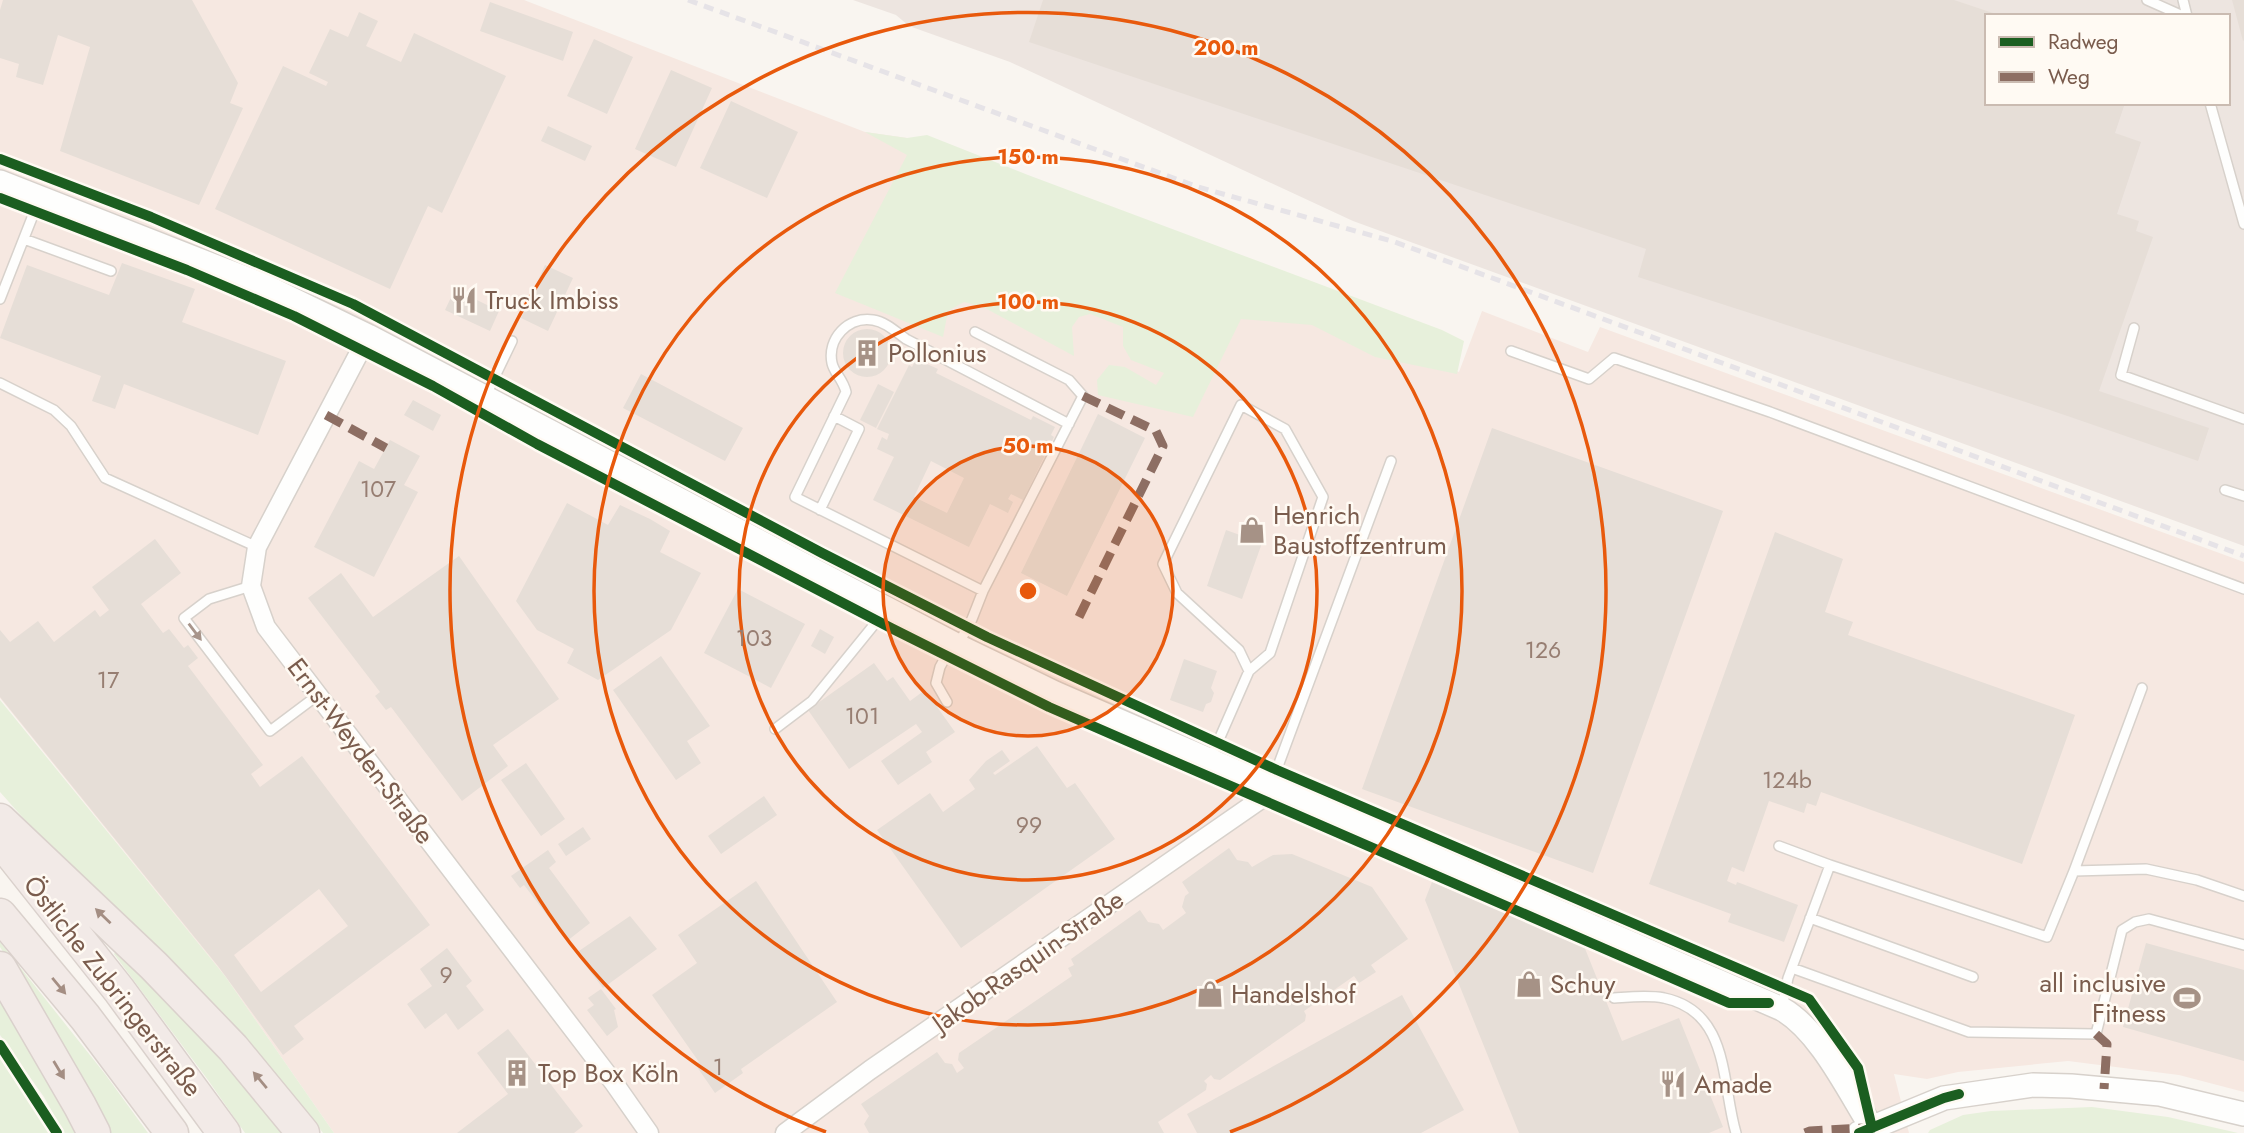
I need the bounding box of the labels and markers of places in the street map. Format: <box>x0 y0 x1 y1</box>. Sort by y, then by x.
place label: Truck Imbiss <box>485 281 618 319</box>
restaurant icon: Truck Imbiss <box>449 285 479 315</box>
place label: Pollonius <box>888 334 986 372</box>
building icon: Pollonius <box>852 338 882 368</box>
place label: Henrich Baustoffzentrum <box>1273 496 1447 564</box>
shop icon: Henrich Baustoffzentrum <box>1237 515 1267 545</box>
centre of rings <box>1016 579 1040 603</box>
place label: all inclusive Fitness <box>2040 964 2166 1032</box>
place label: Schuy <box>1550 965 1616 1003</box>
shop icon: Schuy <box>1514 969 1544 999</box>
place label: Handelshof <box>1231 975 1356 1013</box>
shop icon: Handelshof <box>1195 979 1225 1009</box>
sports icon: all inclusive Fitness <box>2172 983 2202 1013</box>
place label: Top Box Köln <box>538 1054 679 1092</box>
building icon: Top Box Köln <box>502 1058 532 1088</box>
place label: Amade <box>1694 1065 1772 1103</box>
restaurant icon: Amade <box>1658 1069 1688 1099</box>

